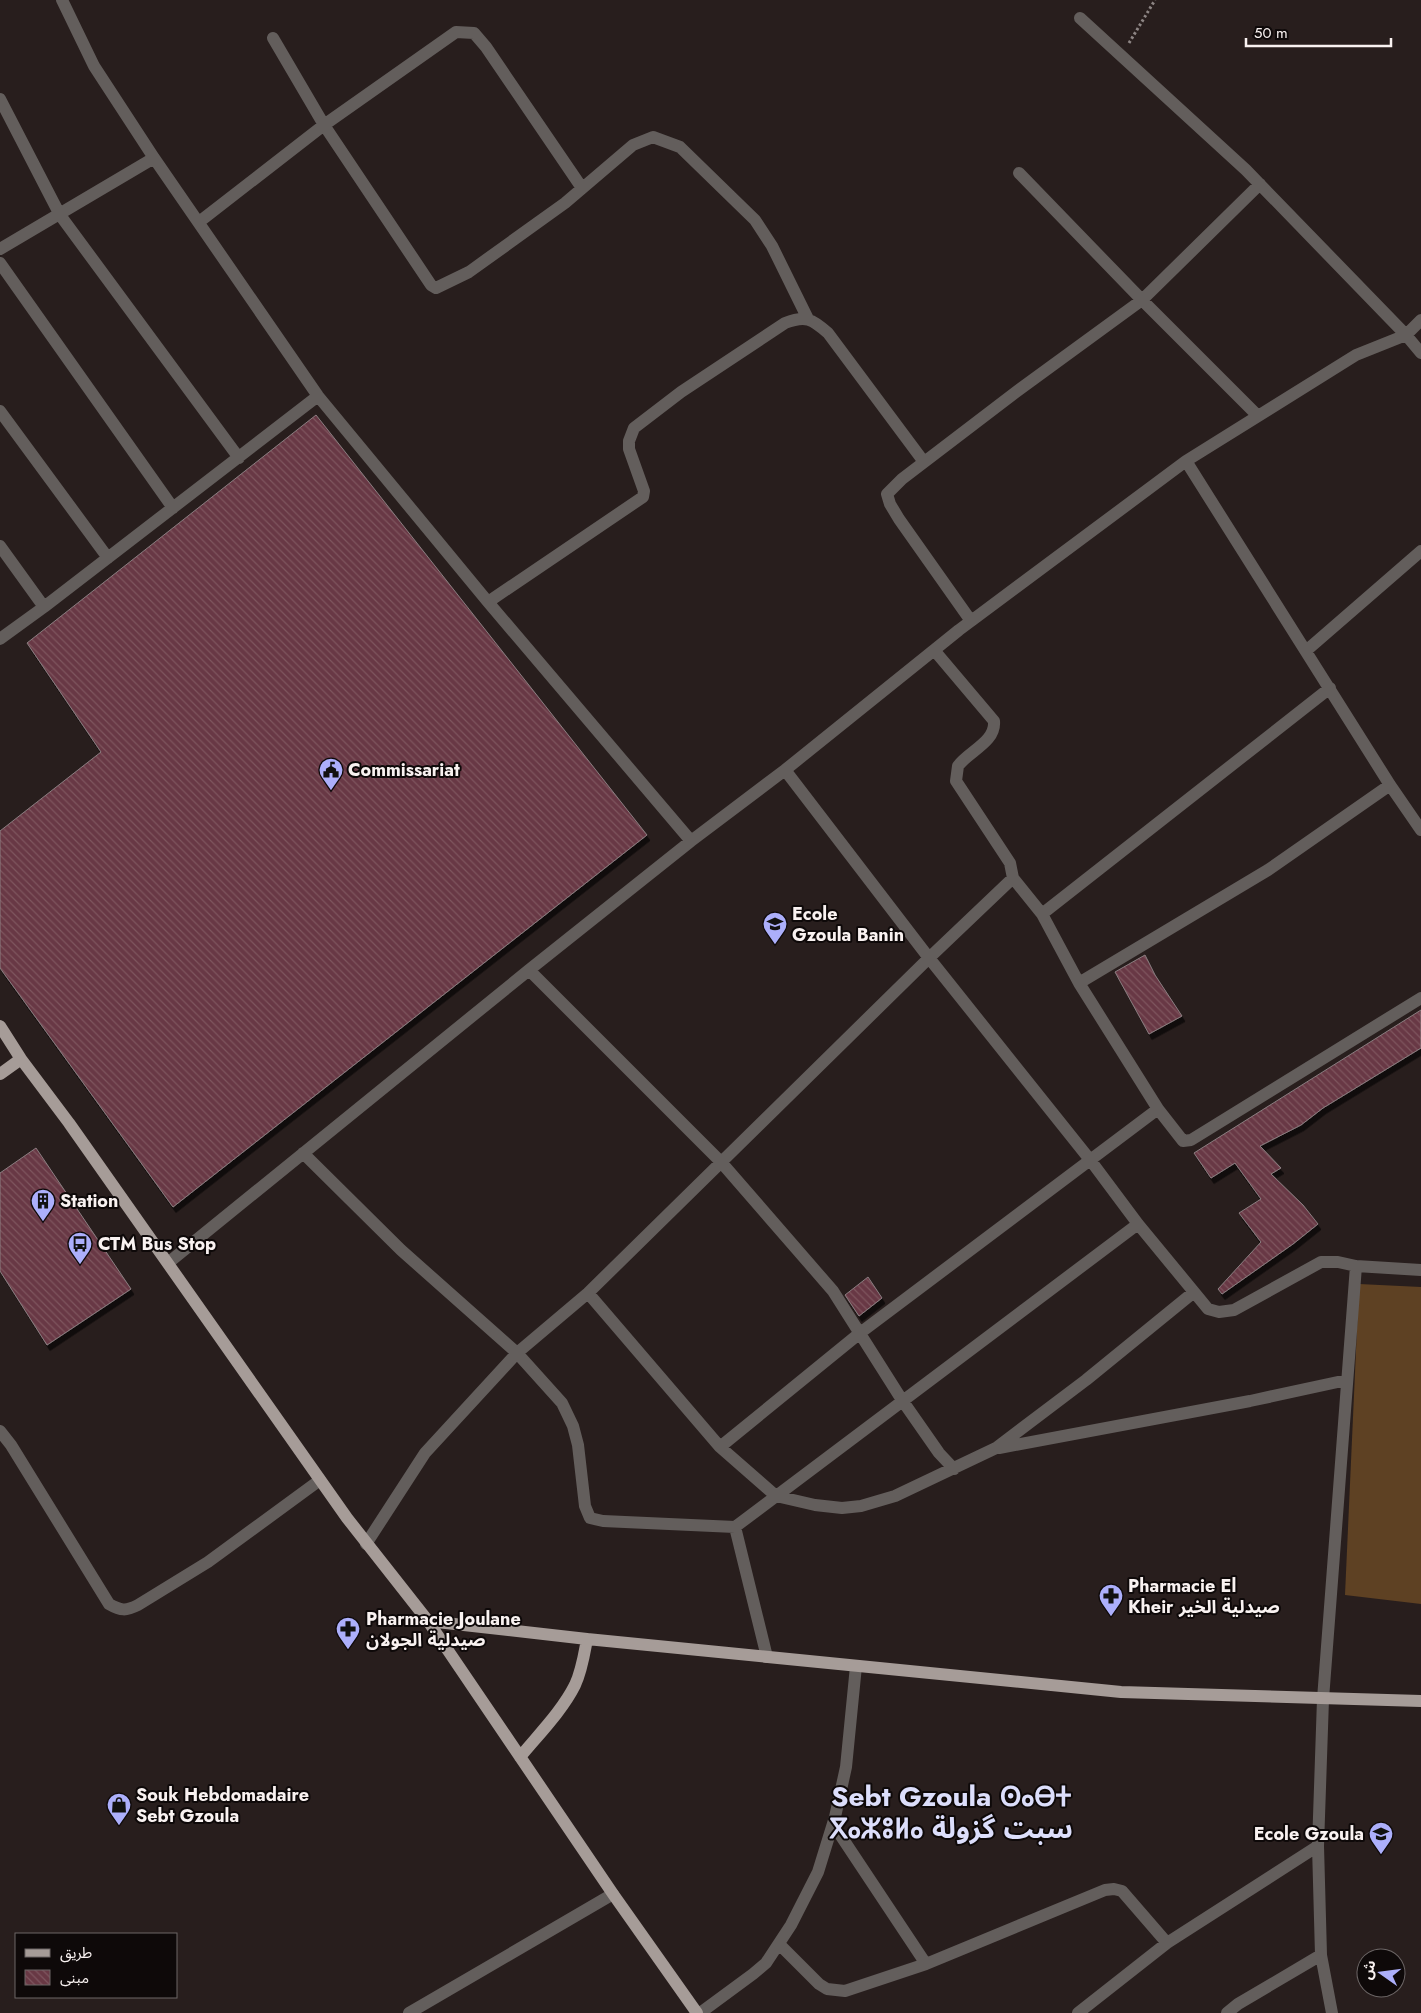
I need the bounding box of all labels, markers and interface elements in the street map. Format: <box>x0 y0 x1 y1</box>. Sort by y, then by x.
scale bar <box>1246 15 1391 47</box>
text: 50 m <box>1254 22 1288 44</box>
public building icon: Commissariat <box>318 757 344 791</box>
place label: Commissariat <box>348 757 460 783</box>
place label: Ecole Gzoula Banin <box>792 901 904 948</box>
school or university icon: Ecole Gzoula Banin <box>762 911 788 945</box>
building icon: Station <box>30 1188 56 1222</box>
place label: Station <box>60 1188 118 1214</box>
bus stop icon: CTM Bus Stop <box>67 1231 93 1265</box>
place label: CTM Bus Stop <box>98 1231 216 1257</box>
place label: Pharmacie El Kheir صيدلية الخير <box>1128 1573 1280 1620</box>
pharmacy icon: Pharmacie El Kheir صيدلية الخير <box>1098 1583 1124 1617</box>
place label: Pharmacie Joulane صيدلية الجولان <box>366 1606 521 1653</box>
pharmacy icon: Pharmacie Joulane صيدلية الجولان <box>335 1616 361 1650</box>
district label: Sebt Gzoula ⵙⴰⴱⵜ ⴳⴰⵣⵓⵍⴰ سبت گزولة <box>829 1776 1073 1849</box>
place label: Souk Hebdomadaire Sebt Gzoula <box>136 1782 309 1829</box>
shop icon: Souk Hebdomadaire Sebt Gzoula <box>106 1792 132 1826</box>
place label: Ecole Gzoula <box>1254 1821 1364 1847</box>
school or university icon: Ecole Gzoula <box>1368 1821 1394 1855</box>
legend <box>15 1933 178 1998</box>
text: طريق <box>60 1942 92 1964</box>
north arrow <box>1356 1948 1406 1998</box>
text: ش <box>1356 1958 1380 1982</box>
text: مبنى <box>60 1967 89 1989</box>

